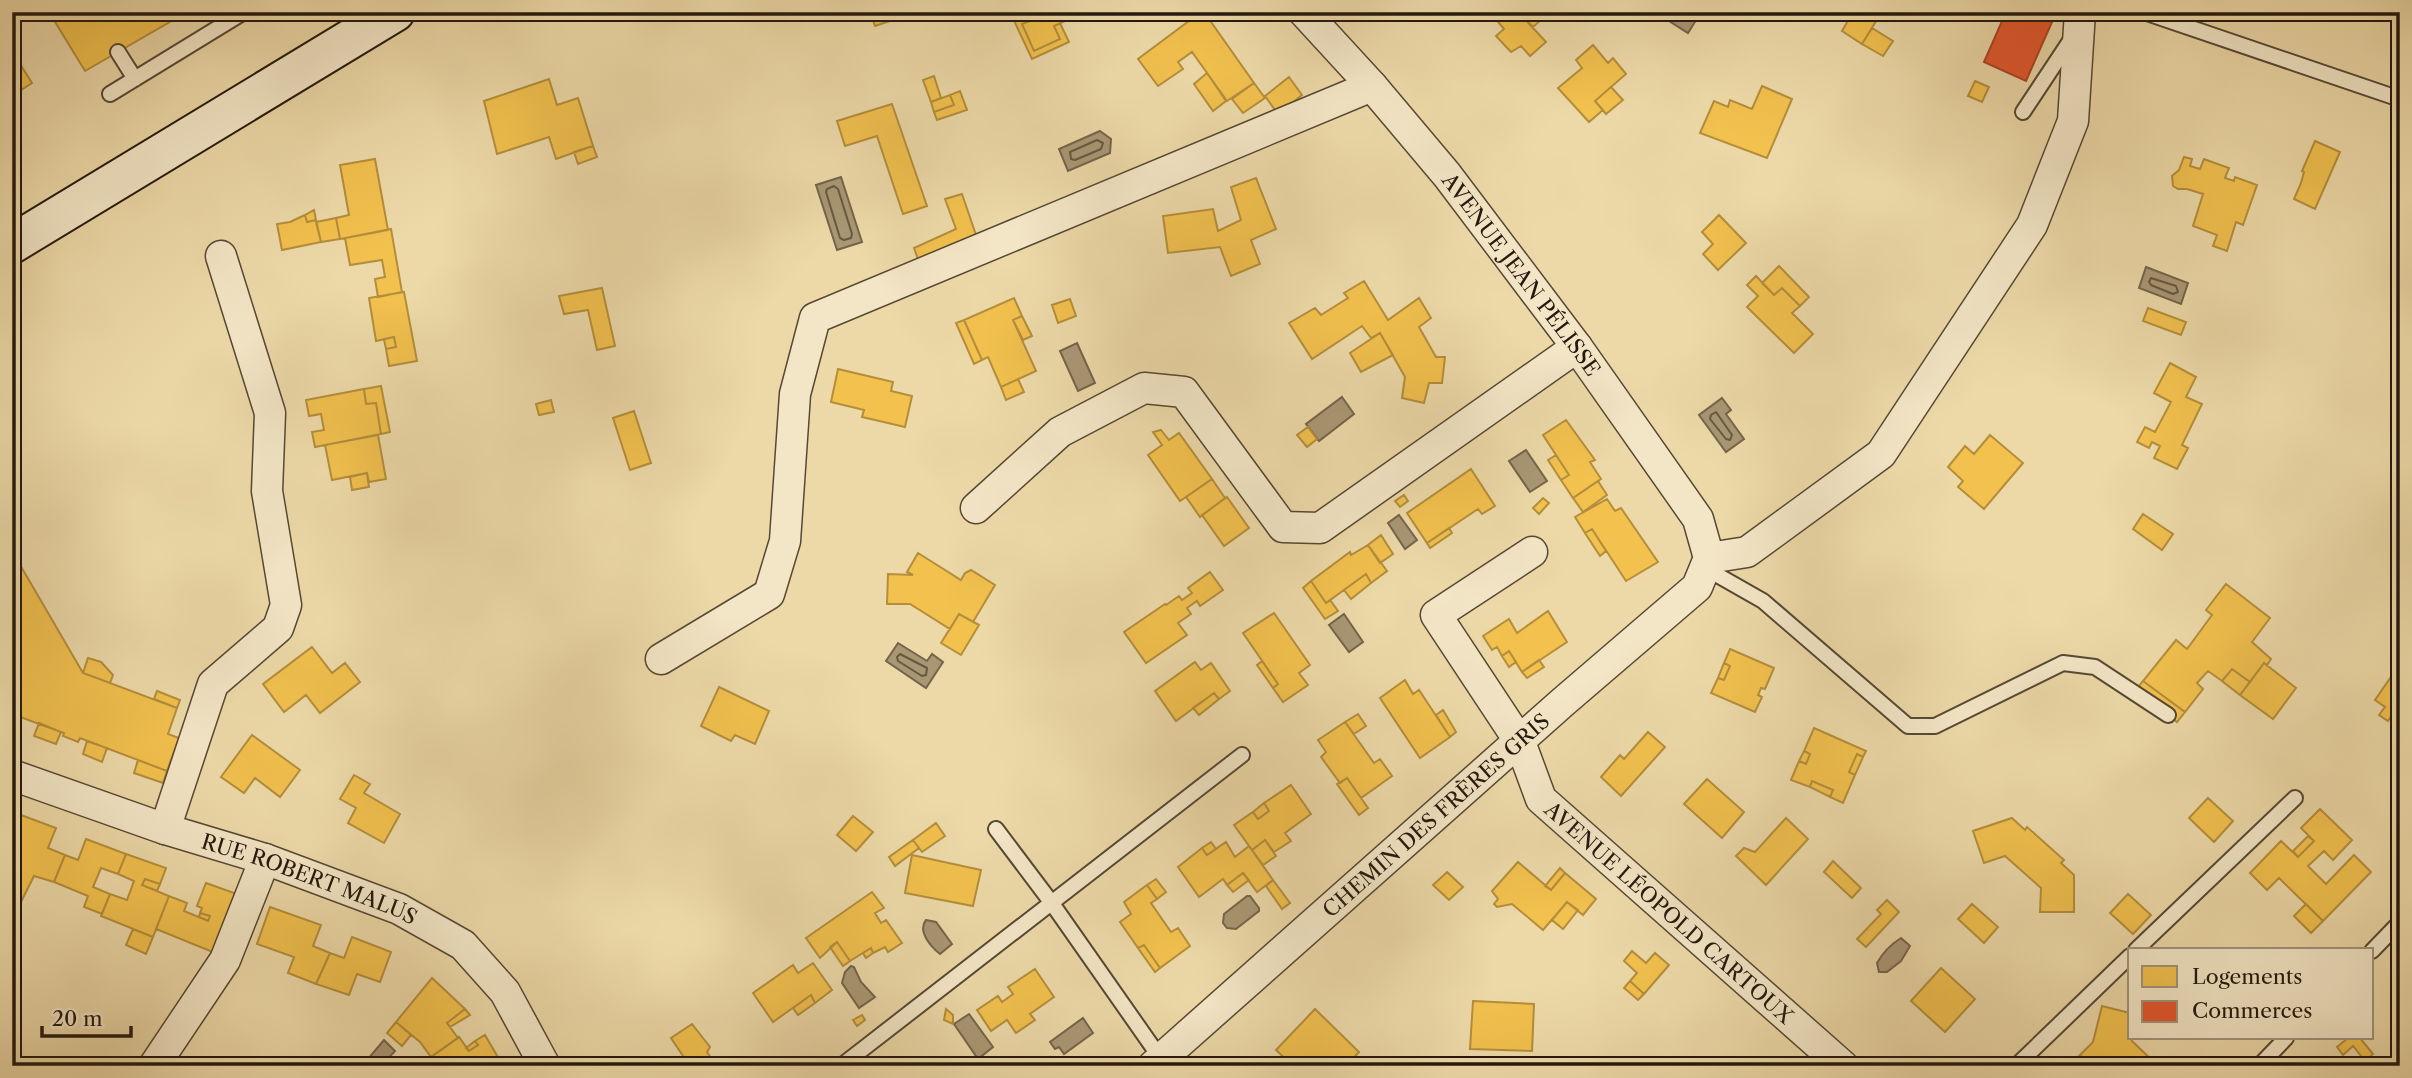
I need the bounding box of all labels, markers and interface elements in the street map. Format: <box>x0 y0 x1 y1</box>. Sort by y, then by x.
street label: AVENUE JEAN PÉLISSE <box>1437 167 1606 381</box>
street label: CHEMIN DES FRÈRES GRIS <box>1317 708 1554 922</box>
street label: AVENUE LÉOPOLD CARTOUX <box>1539 795 1799 1029</box>
street label: RUE ROBERT MALUS <box>199 828 422 929</box>
legend <box>2128 948 2374 1040</box>
text: Logements <box>2192 964 2302 989</box>
scale bar <box>42 994 131 1038</box>
text: Commerces <box>2192 998 2312 1023</box>
text: 20 m <box>52 1006 103 1031</box>

